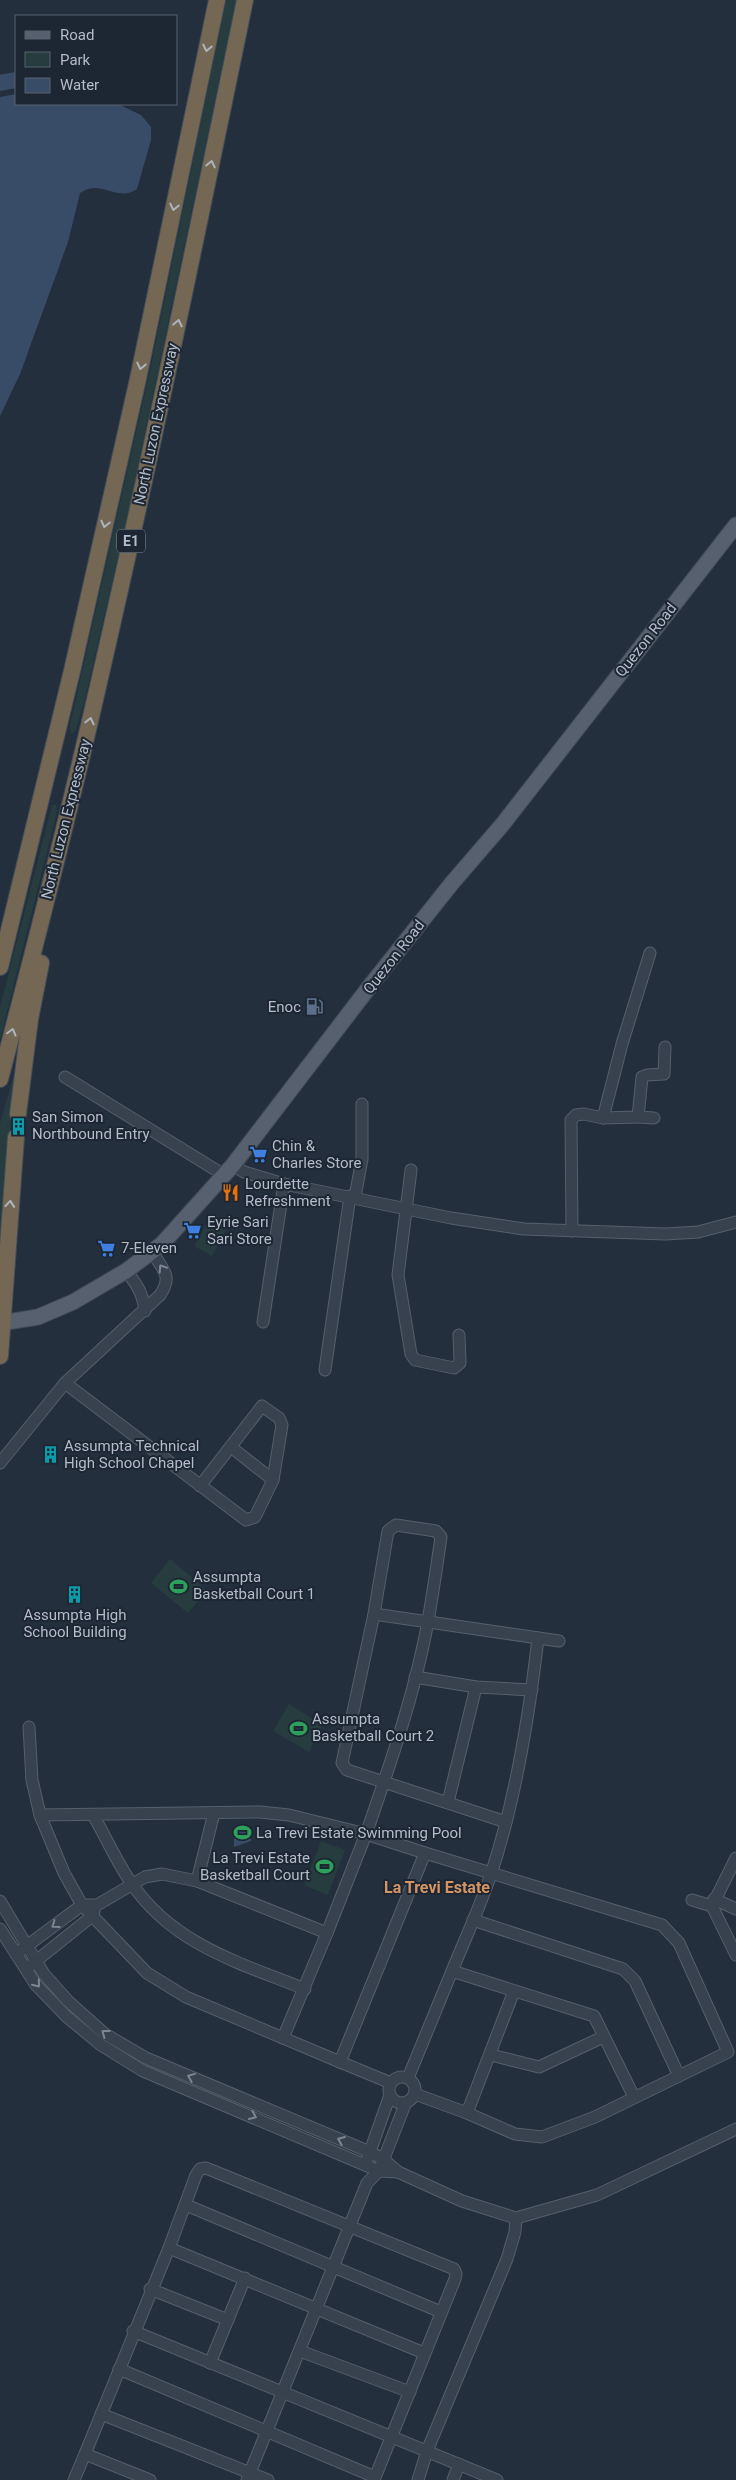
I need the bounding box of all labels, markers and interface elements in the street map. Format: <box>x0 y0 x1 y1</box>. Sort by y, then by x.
legend <box>15 15 178 105</box>
text: Road <box>60 26 94 44</box>
one-way arrow <box>202 43 213 52</box>
text: Park <box>60 51 91 69</box>
text: Water <box>60 76 99 94</box>
one-way arrow <box>205 160 216 169</box>
one-way arrow <box>169 202 180 211</box>
one-way arrow <box>172 319 183 328</box>
street label: North Luzon Expressway <box>130 342 182 506</box>
one-way arrow <box>136 362 147 370</box>
one-way arrow <box>100 520 111 529</box>
road number: E1 <box>117 530 145 552</box>
street label: Quezon Road <box>612 599 680 681</box>
one-way arrow <box>84 717 95 726</box>
street label: North Luzon Expressway <box>37 737 95 901</box>
street label: Quezon Road <box>360 916 428 998</box>
fuel station icon: Enoc <box>305 997 325 1017</box>
place label: Enoc <box>268 998 301 1016</box>
one-way arrow <box>7 1028 17 1036</box>
place label: San Simon Northbound Entry <box>32 1108 150 1143</box>
building icon: San Simon Northbound Entry <box>8 1116 28 1136</box>
place label: Chin & Charles Store <box>272 1137 361 1172</box>
supermarket icon: Chin & Charles Store <box>248 1145 268 1165</box>
place label: Lourdette Refreshment <box>245 1175 331 1210</box>
restaurant icon: Lourdette Refreshment <box>221 1183 241 1203</box>
one-way arrow <box>5 1200 16 1208</box>
place label: Eyrie Sari Sari Store <box>207 1213 272 1248</box>
supermarket icon: Eyrie Sari Sari Store <box>183 1221 203 1241</box>
supermarket icon: 7-Eleven <box>97 1238 117 1258</box>
place label: 7-Eleven <box>121 1239 177 1257</box>
one-way arrow <box>159 1264 168 1273</box>
place label: Assumpta Technical High School Chapel <box>64 1437 200 1472</box>
building icon: Assumpta Technical High School Chapel <box>40 1445 60 1465</box>
place label: Assumpta Basketball Court 1 <box>193 1568 315 1603</box>
sports icon: Assumpta Basketball Court 1 <box>169 1576 189 1596</box>
building icon: Assumpta High School Building <box>65 1584 85 1604</box>
place label: Assumpta High School Building <box>23 1606 127 1641</box>
place label: Assumpta Basketball Court 2 <box>312 1710 434 1745</box>
sports icon: Assumpta Basketball Court 2 <box>288 1718 308 1738</box>
sports icon: La Trevi Estate Swimming Pool <box>232 1823 252 1843</box>
place label: La Trevi Estate Swimming Pool <box>256 1824 462 1842</box>
place label: La Trevi Estate Basketball Court <box>200 1849 310 1884</box>
sports icon: La Trevi Estate Basketball Court <box>314 1857 334 1877</box>
district label: La Trevi Estate <box>384 1878 490 1897</box>
one-way arrow <box>51 1919 61 1928</box>
one-way arrow <box>31 1979 40 1988</box>
one-way arrow <box>101 2030 111 2039</box>
one-way arrow <box>187 2073 196 2083</box>
one-way arrow <box>248 2110 257 2121</box>
one-way arrow <box>337 2135 346 2146</box>

